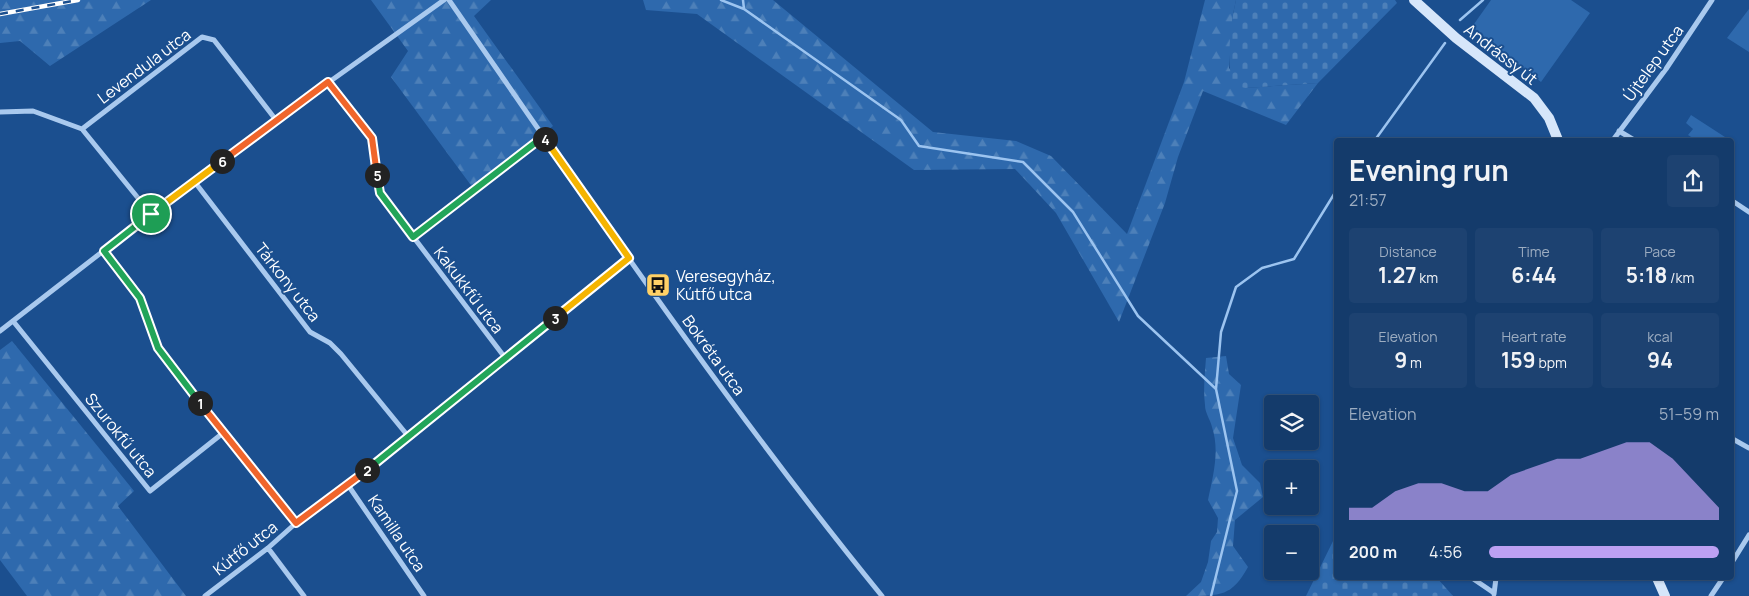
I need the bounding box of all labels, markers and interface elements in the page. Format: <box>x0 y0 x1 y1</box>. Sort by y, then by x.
street label: Andrássy út <box>1460 18 1542 90</box>
street label: Újtelep utca <box>1618 20 1688 106</box>
street label: Levendula utca <box>93 24 195 108</box>
pin: 4 <box>532 126 558 152</box>
text: 4 <box>541 130 550 149</box>
pin: 6 <box>210 148 234 174</box>
text: Evening run <box>1349 151 1509 189</box>
text: 6 <box>218 152 227 171</box>
button: share <box>1667 155 1719 207</box>
pin: 5 <box>364 162 390 188</box>
text: 5 <box>373 166 382 185</box>
text: 21:57 <box>1349 189 1386 211</box>
pin <box>130 193 172 235</box>
icon: arrive <box>137 200 165 228</box>
street label: Tárkony utca <box>250 238 326 326</box>
street label: Kakukkfű utca <box>429 242 509 338</box>
text: Distance <box>1379 242 1437 261</box>
text: Time <box>1518 242 1550 261</box>
text: Pace <box>1644 242 1676 261</box>
text: 1.27 <box>1378 261 1416 289</box>
text: 6:44 <box>1511 261 1557 289</box>
text: 5:18 <box>1626 261 1667 289</box>
place label: Veresegyház, Kútfő utca <box>676 265 776 305</box>
text: km <box>1416 268 1438 287</box>
text: /km <box>1667 268 1694 287</box>
bus stop icon: Veresegyház, Kútfő utca <box>645 272 671 298</box>
pin: 3 <box>542 306 568 330</box>
text: 3 <box>551 309 560 328</box>
street label: Bokréta utca <box>677 310 751 400</box>
text: Elevation <box>1378 327 1438 346</box>
text: Heart rate <box>1502 327 1566 346</box>
text: kcal <box>1647 327 1673 346</box>
text: 9 <box>1394 346 1407 374</box>
text: 159 <box>1501 346 1536 374</box>
text: 94 <box>1647 346 1673 374</box>
text: m <box>1407 353 1422 372</box>
text: bpm <box>1536 353 1567 372</box>
street label: Szurokfű utca <box>80 388 162 482</box>
pin: 1 <box>188 390 212 416</box>
text: 1 <box>197 394 204 413</box>
map controls <box>1264 395 1319 580</box>
button: layers <box>1264 395 1319 450</box>
text: Elevation <box>1349 403 1417 425</box>
text: 51–59 m <box>1659 403 1719 425</box>
pin: 2 <box>354 458 380 482</box>
button: + <box>1264 460 1319 515</box>
text: 2 <box>363 461 372 480</box>
street label: Kamilla utca <box>363 490 431 576</box>
street label: Kútfő utca <box>208 516 282 580</box>
button: − <box>1264 525 1319 580</box>
text: 200 m <box>1349 541 1397 563</box>
text: 4:56 <box>1429 541 1462 563</box>

